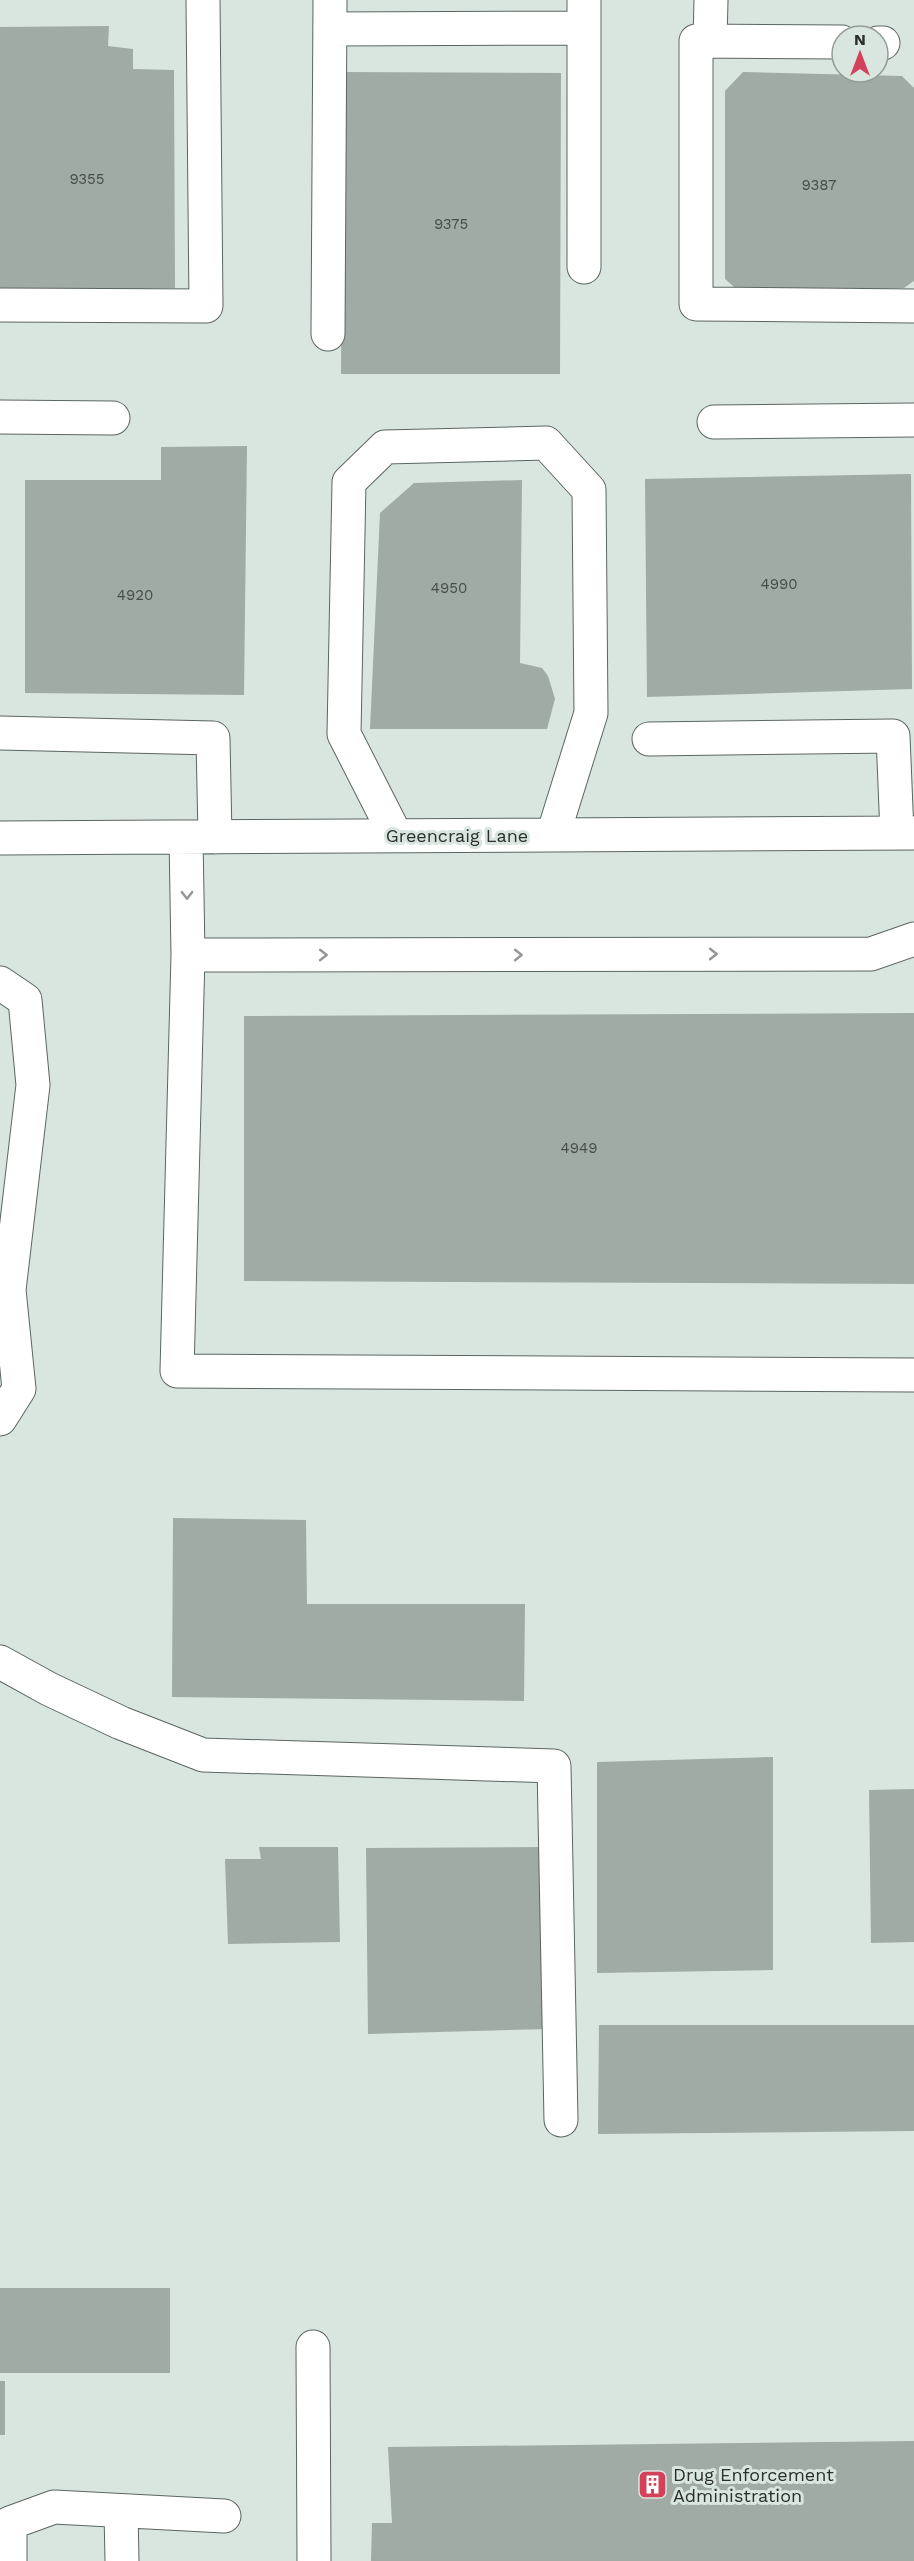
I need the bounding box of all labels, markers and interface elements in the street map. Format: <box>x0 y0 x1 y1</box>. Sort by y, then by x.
north arrow <box>830 24 890 84</box>
text: N <box>854 30 866 49</box>
house number: 9355 <box>69 170 105 188</box>
house number: 9387 <box>802 176 836 194</box>
house number: 9375 <box>434 215 468 233</box>
house number: 4990 <box>760 575 798 593</box>
house number: 4950 <box>431 579 467 597</box>
house number: 4920 <box>117 586 153 604</box>
street label: Greencraig Lane <box>386 825 528 846</box>
one-way arrow <box>181 891 193 900</box>
one-way arrow <box>708 948 717 960</box>
one-way arrow <box>318 949 327 961</box>
one-way arrow <box>513 949 522 961</box>
house number: 4949 <box>561 1139 597 1157</box>
place label: Drug Enforcement Administration <box>673 2464 834 2506</box>
building icon: Drug Enforcement Administration <box>636 2469 668 2501</box>

